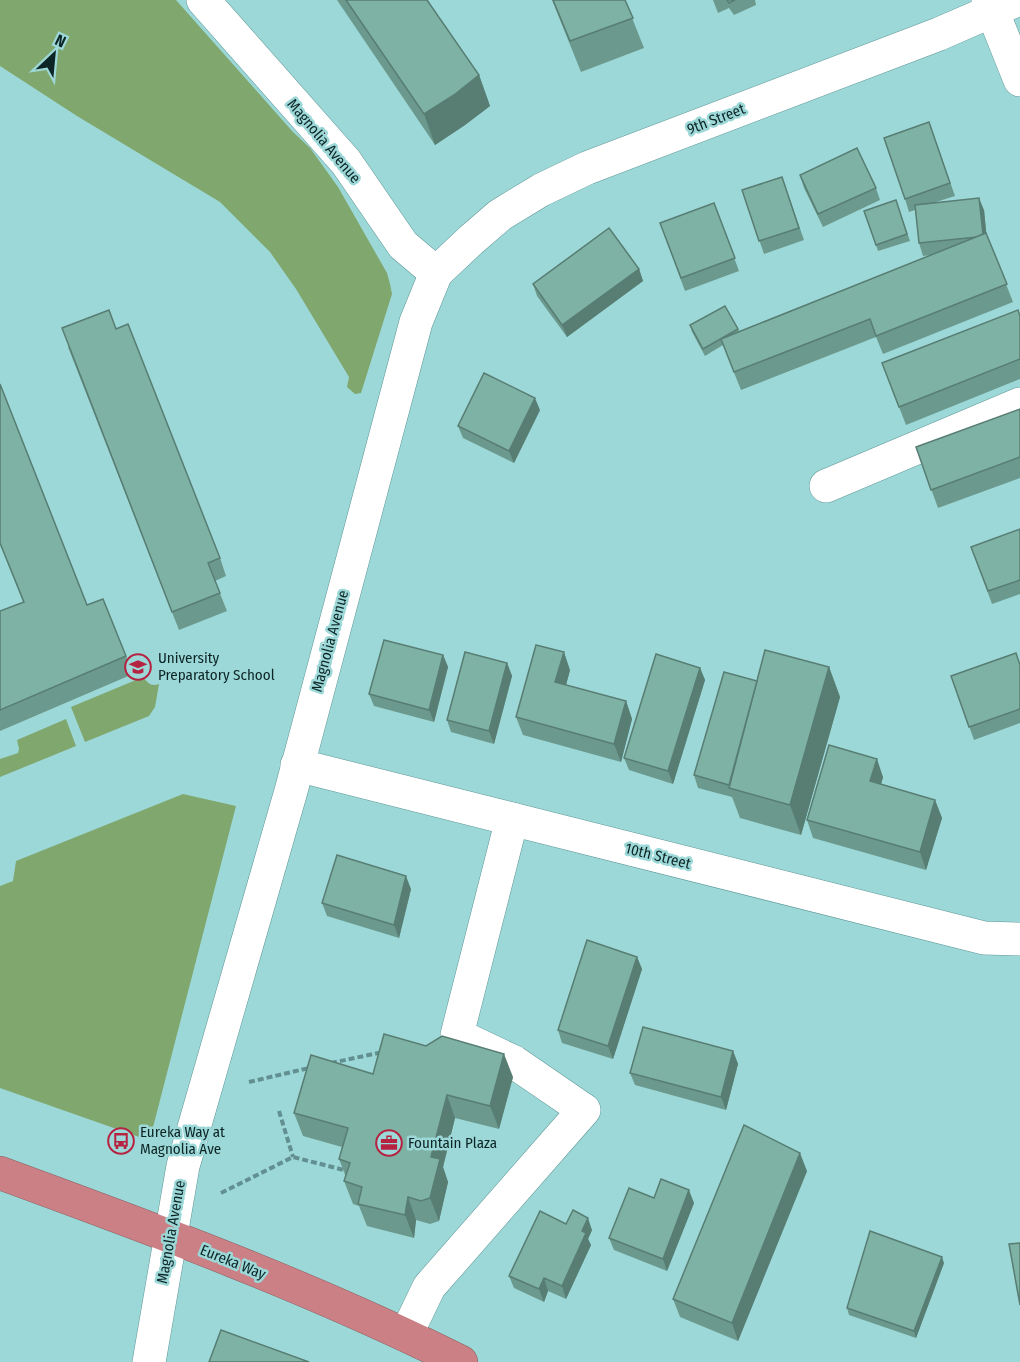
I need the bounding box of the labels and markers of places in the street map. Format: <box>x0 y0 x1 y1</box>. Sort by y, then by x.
place label: University Preparatory School <box>158 649 275 684</box>
school or university icon: University Preparatory School <box>123 652 153 682</box>
place label: Eureka Way at Magnolia Ave <box>140 1123 225 1158</box>
bus stop icon: Eureka Way at Magnolia Ave <box>106 1126 136 1156</box>
office icon: Fountain Plaza <box>374 1128 404 1158</box>
place label: Fountain Plaza <box>408 1134 497 1152</box>

